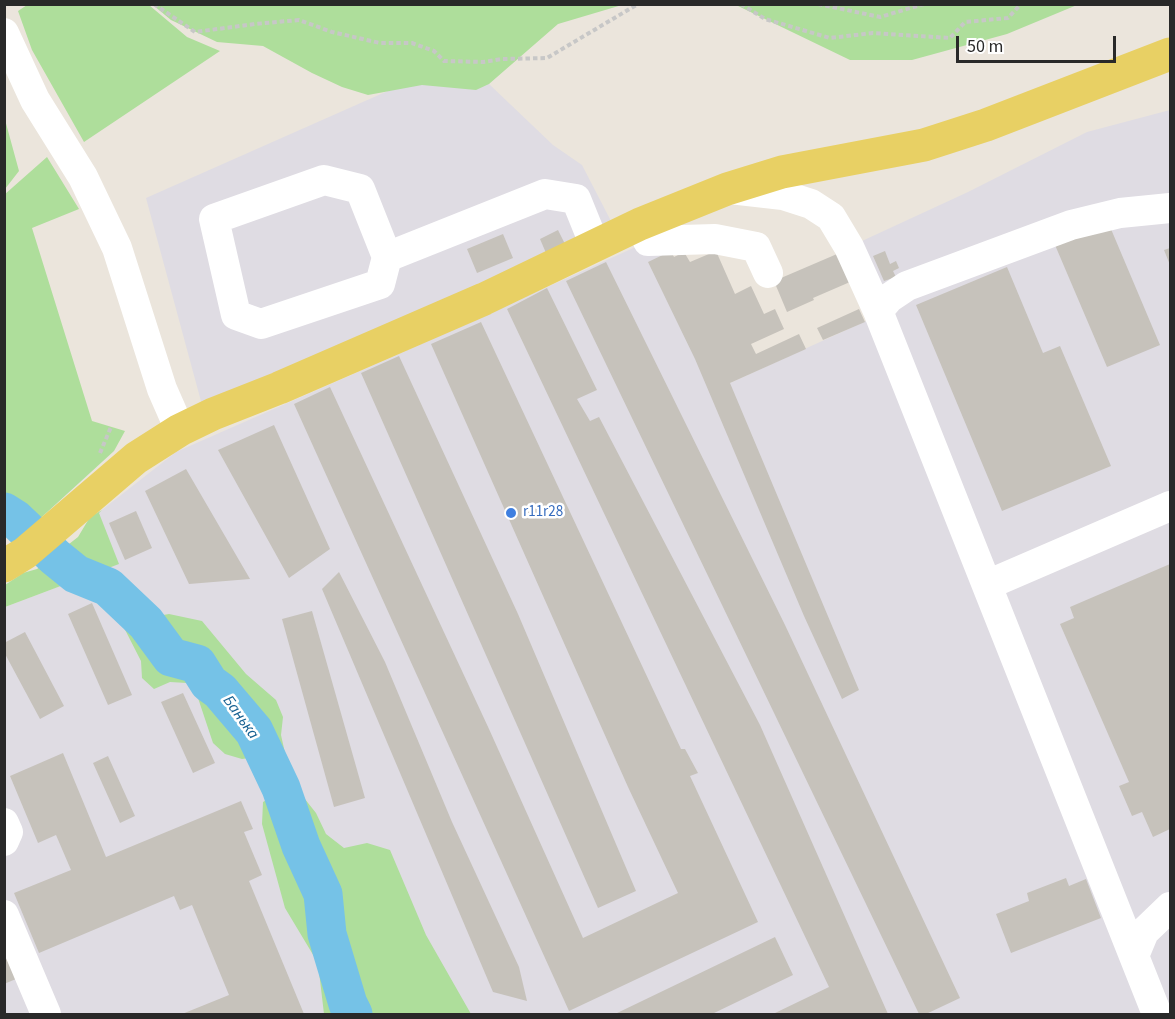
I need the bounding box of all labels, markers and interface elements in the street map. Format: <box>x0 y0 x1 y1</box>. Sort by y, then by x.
scale bar <box>959 24 1120 62</box>
text: 50 m <box>967 34 1003 59</box>
place label: r11r28 <box>523 504 563 522</box>
marker: r11r28 <box>504 506 518 520</box>
water label: Банька <box>218 692 262 744</box>

